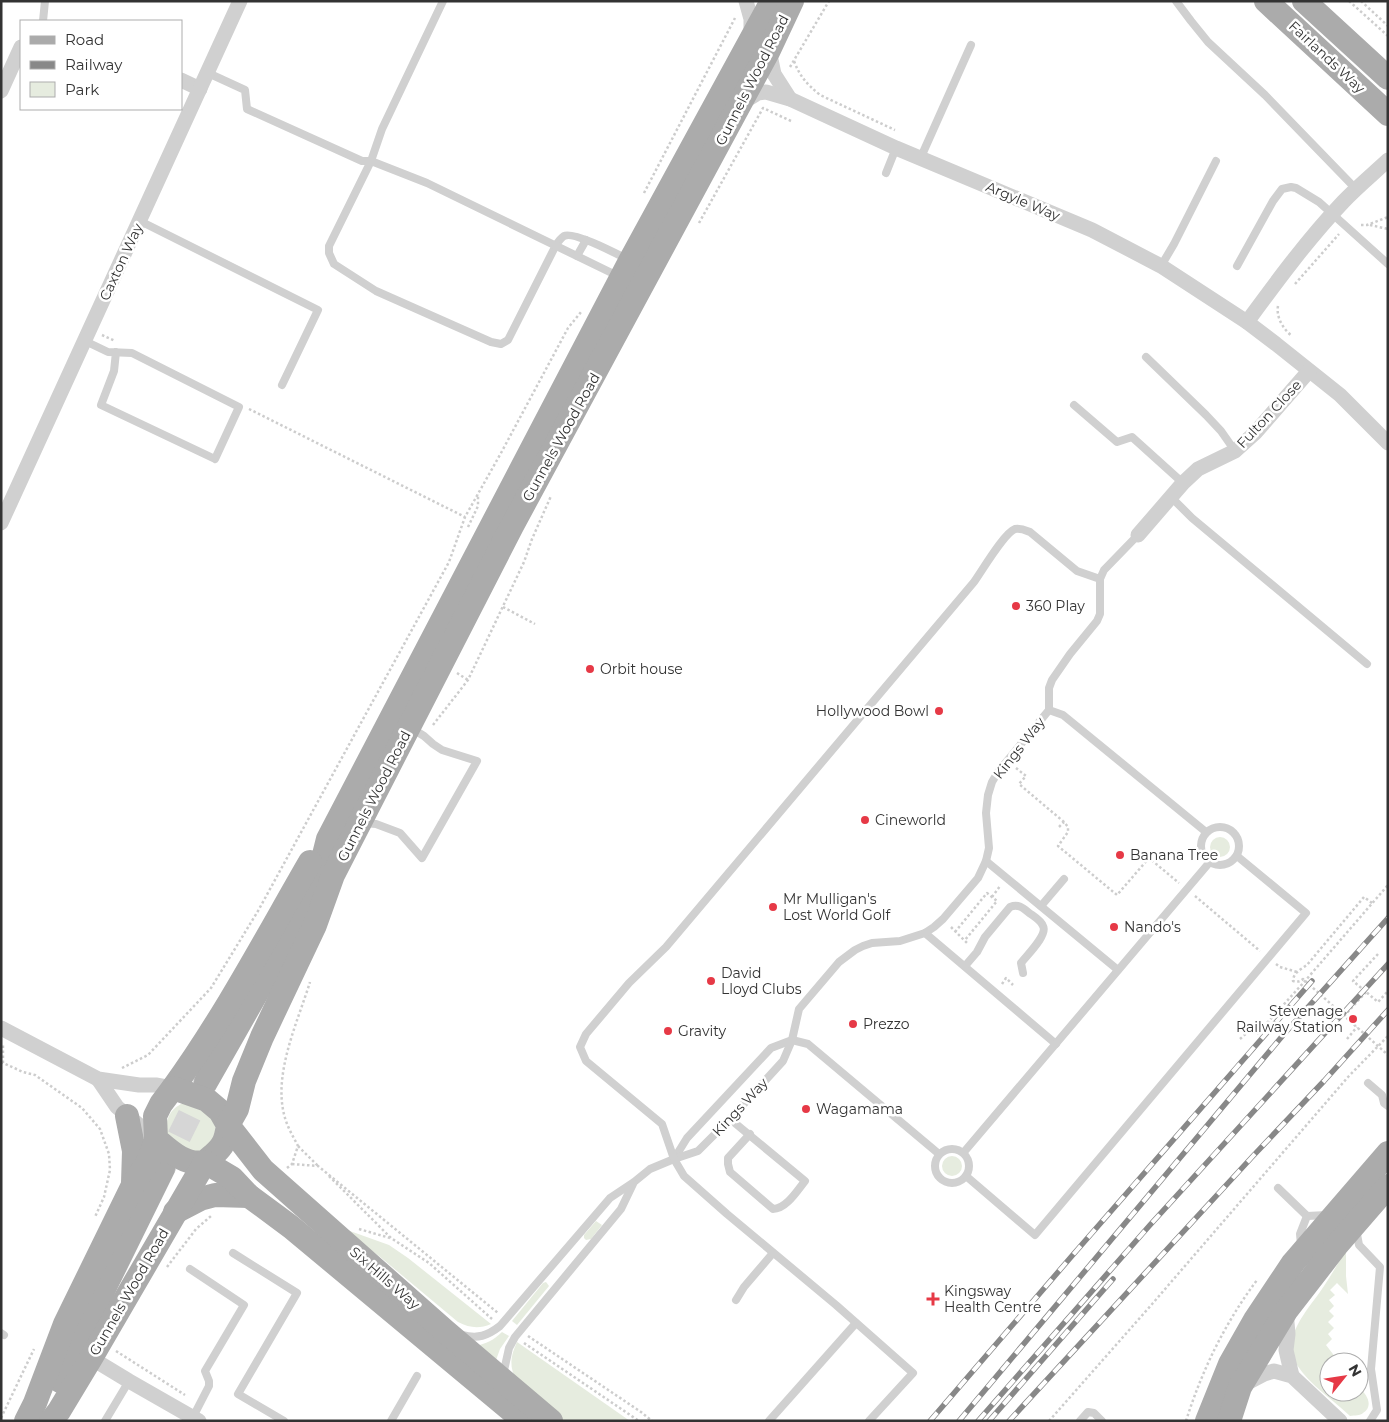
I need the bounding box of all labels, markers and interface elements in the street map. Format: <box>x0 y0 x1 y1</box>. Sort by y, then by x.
street label: Gunnels Wood Road <box>711 12 793 148</box>
street label: Fairlands Way <box>1285 17 1369 97</box>
legend <box>20 20 182 110</box>
text: Road <box>65 30 104 49</box>
text: Railway <box>65 55 123 74</box>
text: Park <box>65 80 99 99</box>
street label: Argyle Way <box>983 177 1063 225</box>
street label: Caxton Way <box>95 220 147 304</box>
street label: Gunnels Wood Road <box>518 370 604 504</box>
street label: Fulton Close <box>1233 376 1305 452</box>
place label: 360 Play <box>1026 597 1085 615</box>
marker: 360 Play <box>1010 600 1022 612</box>
place label: Orbit house <box>600 660 683 678</box>
marker: Orbit house <box>584 663 596 675</box>
place label: Hollywood Bowl <box>816 702 929 720</box>
marker: Hollywood Bowl <box>933 705 945 717</box>
street label: Kings Way <box>989 713 1049 783</box>
street label: Gunnels Wood Road <box>333 728 415 864</box>
place label: Cineworld <box>875 811 946 829</box>
marker: Cineworld <box>859 814 871 826</box>
place label: Banana Tree <box>1130 846 1218 864</box>
marker: Banana Tree <box>1114 849 1126 861</box>
place label: Mr Mulligan's Lost World Golf <box>783 890 891 924</box>
marker: Mr Mulligan's Lost World Golf <box>767 901 779 913</box>
place label: Nando's <box>1124 918 1181 936</box>
marker: Nando's <box>1108 921 1120 933</box>
place label: David Lloyd Clubs <box>721 964 802 998</box>
marker: David Lloyd Clubs <box>705 975 717 987</box>
place label: Stevenage Railway Station <box>1236 1002 1343 1036</box>
marker: Stevenage Railway Station <box>1347 1013 1359 1025</box>
place label: Prezzo <box>863 1015 910 1033</box>
marker: Prezzo <box>847 1018 859 1030</box>
place label: Gravity <box>678 1022 726 1040</box>
marker: Gravity <box>662 1025 674 1037</box>
street label: Kings Way <box>708 1074 772 1140</box>
place label: Wagamama <box>816 1100 903 1118</box>
marker: Wagamama <box>800 1103 812 1115</box>
street label: Gunnels Wood Road <box>85 1225 173 1359</box>
street label: Six Hills Way <box>346 1243 424 1314</box>
place label: Kingsway Health Centre <box>944 1282 1041 1316</box>
marker: Kingsway Health Centre <box>926 1292 940 1306</box>
north arrow <box>1319 1352 1369 1402</box>
text: N <box>1345 1361 1366 1380</box>

